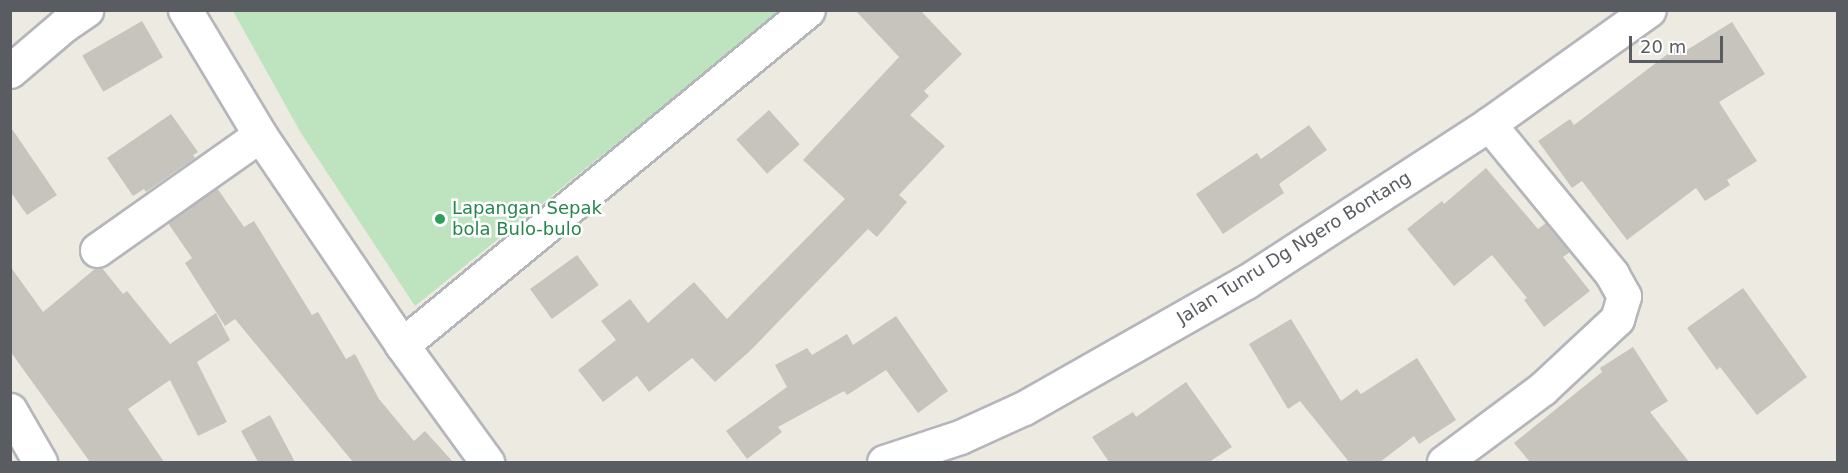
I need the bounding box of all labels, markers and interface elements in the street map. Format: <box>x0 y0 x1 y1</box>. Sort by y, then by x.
scale bar <box>1632 24 1726 62</box>
text: 20 m <box>1640 36 1686 57</box>
street label: Jalan Tunru Dg Ngero Bontang <box>1173 167 1415 329</box>
place label: Lapangan Sepak bola Bulo-bulo <box>452 198 602 240</box>
marker: Lapangan Sepak bola Bulo-bulo <box>433 212 447 226</box>

